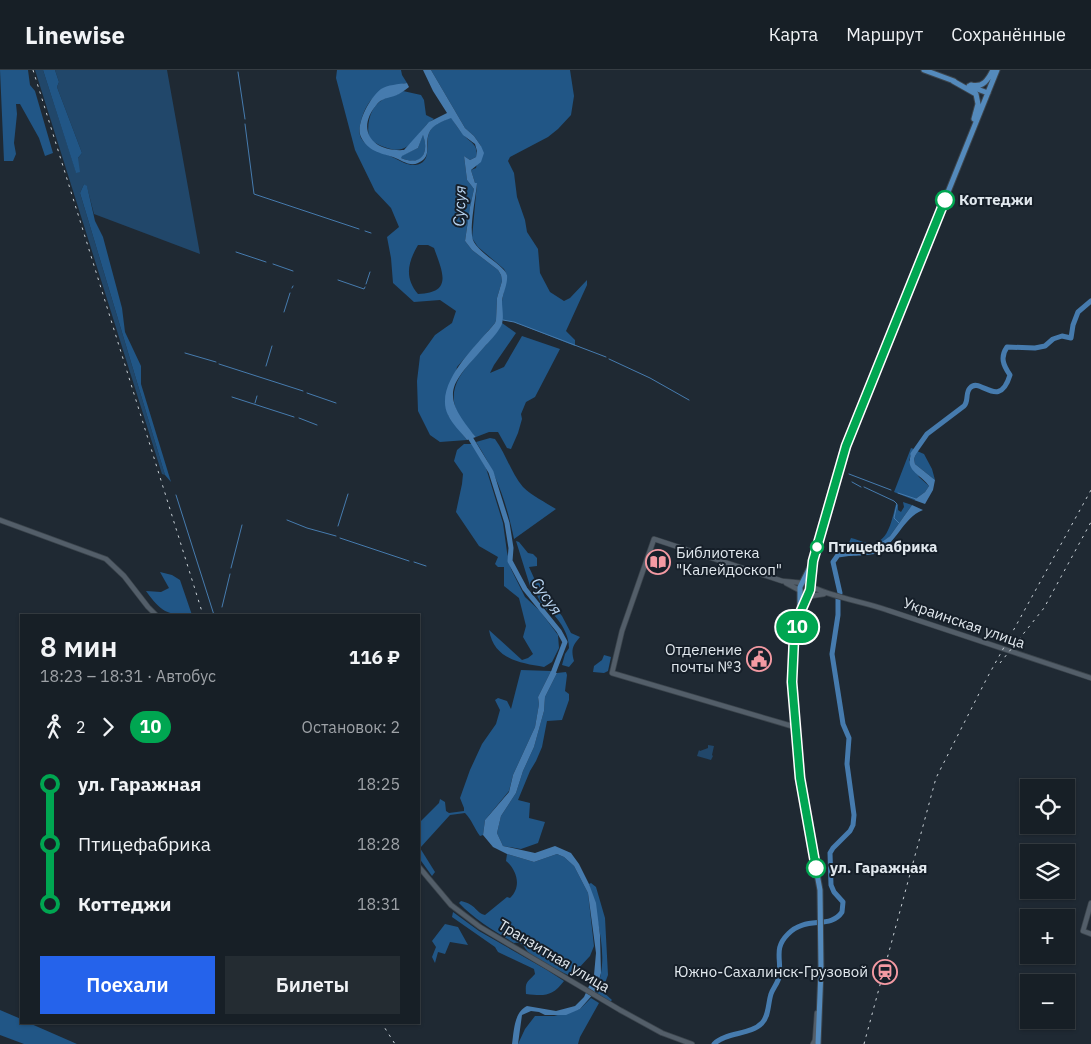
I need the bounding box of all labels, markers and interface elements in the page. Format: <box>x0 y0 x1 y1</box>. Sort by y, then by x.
text: Linewise <box>25 19 125 51</box>
text: Карта <box>769 23 818 46</box>
text: Маршрут <box>846 23 923 46</box>
text: Сохранённые <box>951 23 1066 46</box>
water label: Сусуя <box>448 185 470 227</box>
marker: Коттеджи <box>935 190 955 210</box>
place label: Коттеджи <box>959 190 1033 209</box>
place label: Птицефабрика <box>828 537 938 556</box>
marker: Птицефабрика <box>810 540 824 554</box>
place label: Библиотека "Калейдоскоп" <box>676 543 782 579</box>
library icon: Библиотека "Калейдоскоп" <box>645 549 671 575</box>
water label: Сусуя <box>527 573 567 619</box>
street label: Украинская улица <box>901 593 1028 652</box>
line badge: 10 <box>774 611 820 643</box>
text: 10 <box>786 615 808 638</box>
text: 8 мин <box>40 628 117 665</box>
place label: Отделение почты №3 <box>665 640 742 676</box>
text: 116 ₽ <box>349 645 400 669</box>
public building icon: Отделение почты №3 <box>746 646 772 672</box>
text: 18:23 – 18:31 · Автобус <box>40 666 216 686</box>
icon: walk <box>40 713 68 741</box>
icon: forward <box>94 713 122 741</box>
text: 10 <box>140 715 161 738</box>
text: 2 <box>76 717 86 737</box>
text: Остановок: 2 <box>302 717 400 737</box>
text: ул. Гаражная <box>78 772 201 796</box>
text: 18:25 <box>357 774 400 794</box>
map controls <box>1020 779 1075 1029</box>
button: locate <box>1020 779 1075 834</box>
text: Птицефабрика <box>78 832 211 856</box>
text: 18:28 <box>357 834 400 854</box>
button: layers <box>1020 844 1075 899</box>
marker: ул. Гаражная <box>806 858 826 878</box>
place label: ул. Гаражная <box>830 858 927 877</box>
text: Коттеджи <box>78 892 172 916</box>
text: 18:31 <box>357 894 400 914</box>
button: + <box>1020 909 1075 964</box>
street label: Транзитная улица <box>495 915 613 996</box>
button: Поехали <box>40 956 215 1014</box>
button: Билеты <box>225 956 400 1014</box>
station icon: Южно-Сахалинск-Грузовой <box>872 959 898 985</box>
place label: Южно-Сахалинск-Грузовой <box>674 962 868 981</box>
button: − <box>1020 974 1075 1029</box>

